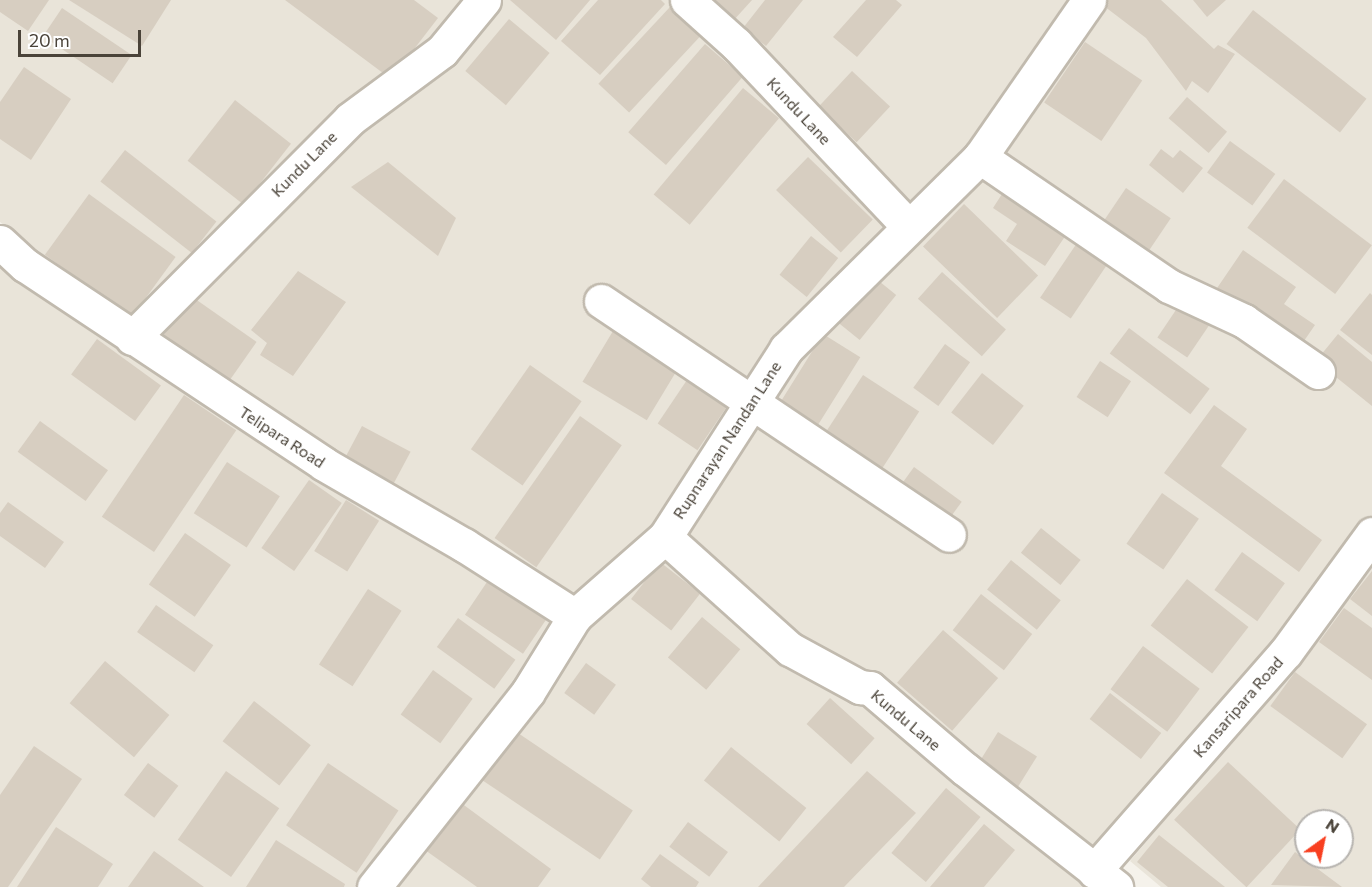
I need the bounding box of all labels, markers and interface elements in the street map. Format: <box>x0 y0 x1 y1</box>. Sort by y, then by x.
scale bar <box>21 18 144 56</box>
text: 20 m <box>29 29 70 51</box>
street label: Kundu Lane <box>763 73 835 149</box>
street label: Kundu Lane <box>267 127 341 201</box>
street label: Rupnarayan Nandan Lane <box>669 357 785 523</box>
street label: Telipara Road <box>235 402 329 472</box>
street label: Kansaripara Road <box>1189 653 1287 761</box>
street label: Kundu Lane <box>867 685 945 755</box>
north arrow <box>1294 809 1354 869</box>
text: N <box>1323 814 1343 836</box>

